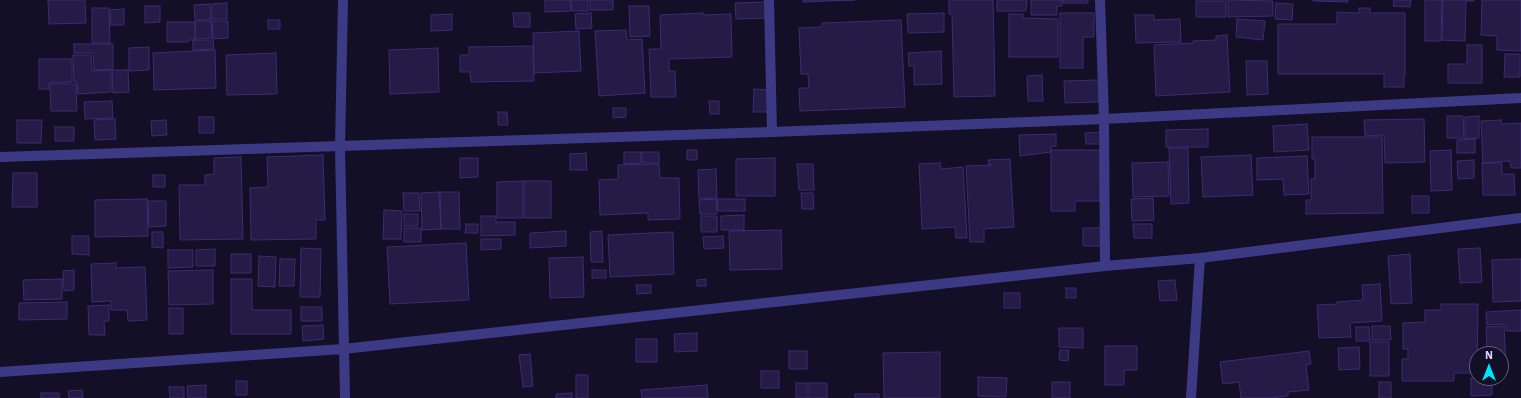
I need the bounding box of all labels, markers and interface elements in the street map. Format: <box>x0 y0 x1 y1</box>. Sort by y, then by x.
north arrow <box>1469 346 1509 386</box>
text: N <box>1485 348 1493 362</box>

